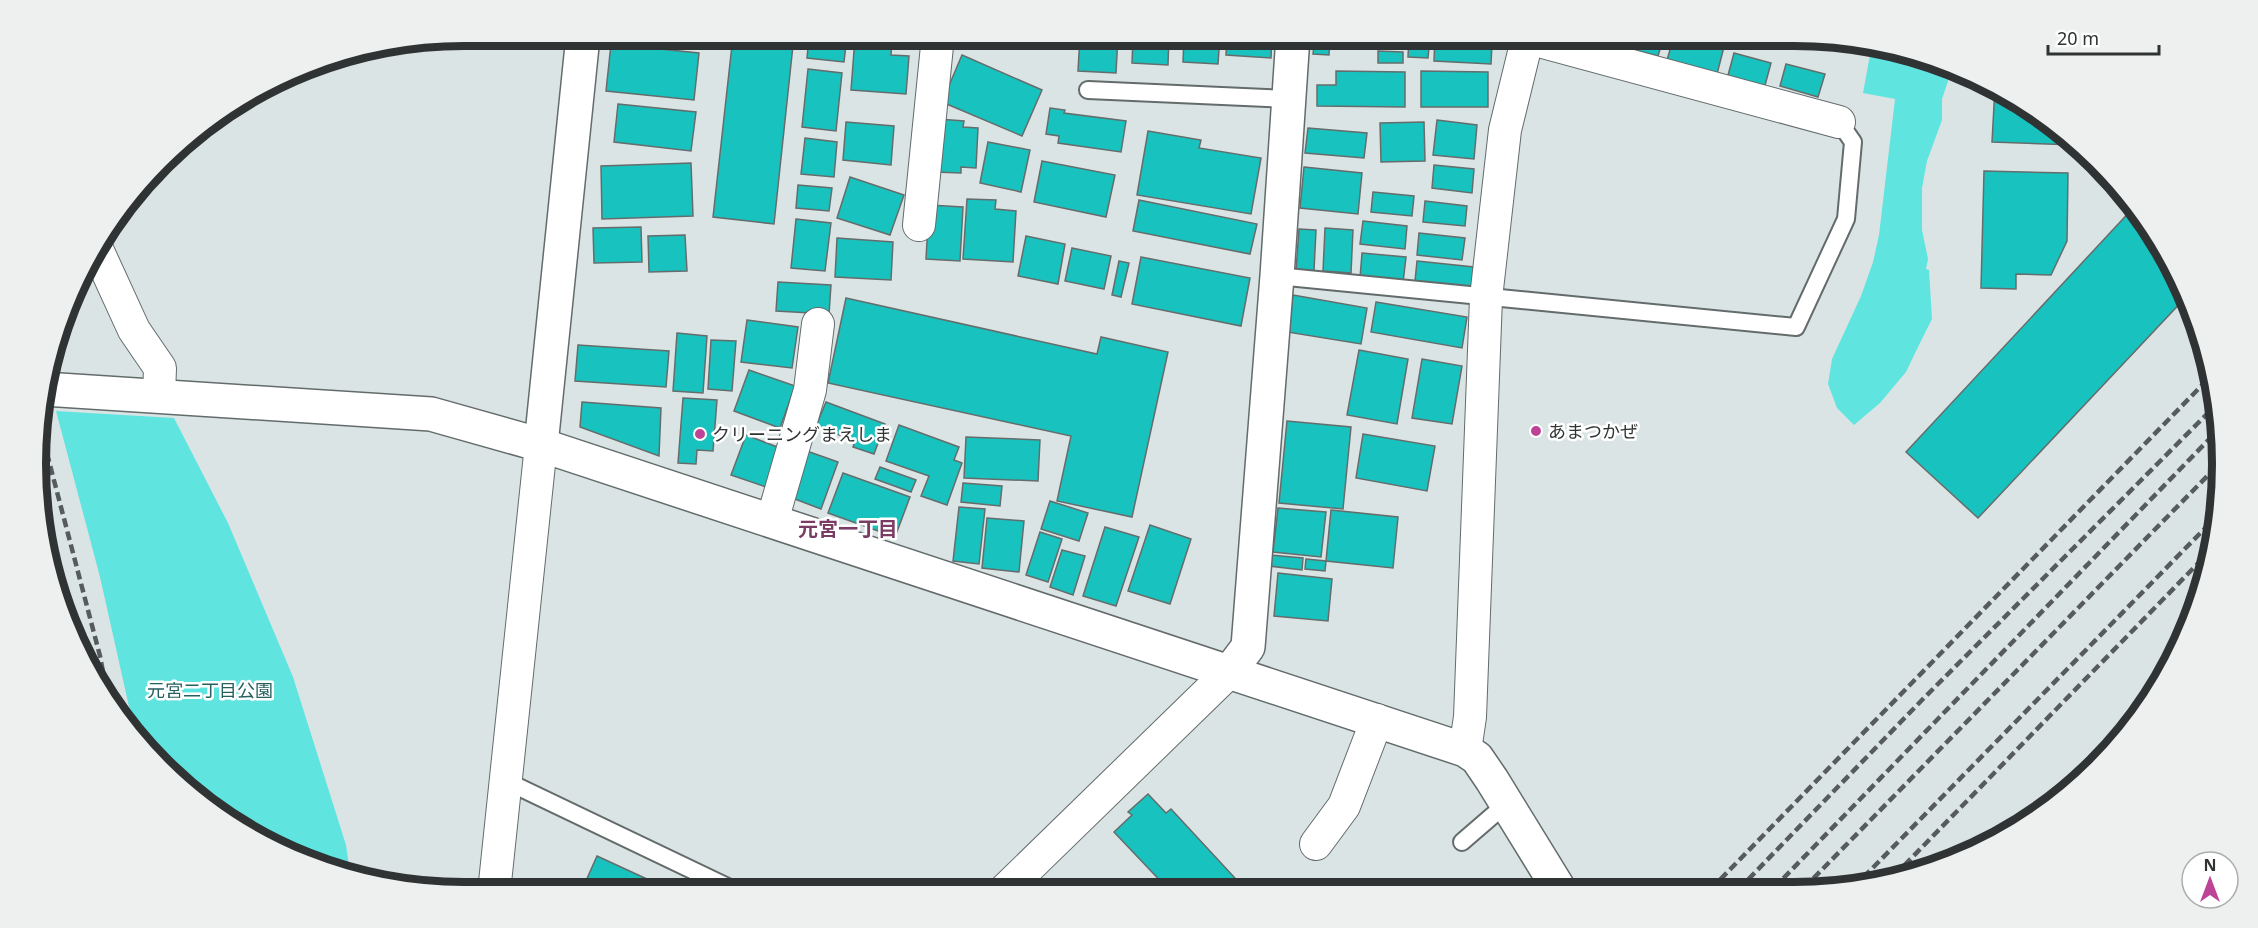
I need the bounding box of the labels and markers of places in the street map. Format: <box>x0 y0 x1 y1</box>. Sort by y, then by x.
place label: あまつかぜ <box>1548 419 1638 443</box>
place label: クリーニングまえしま <box>712 422 892 446</box>
marker: あまつかぜ <box>1529 424 1543 438</box>
marker: クリーニングまえしま <box>693 427 707 441</box>

